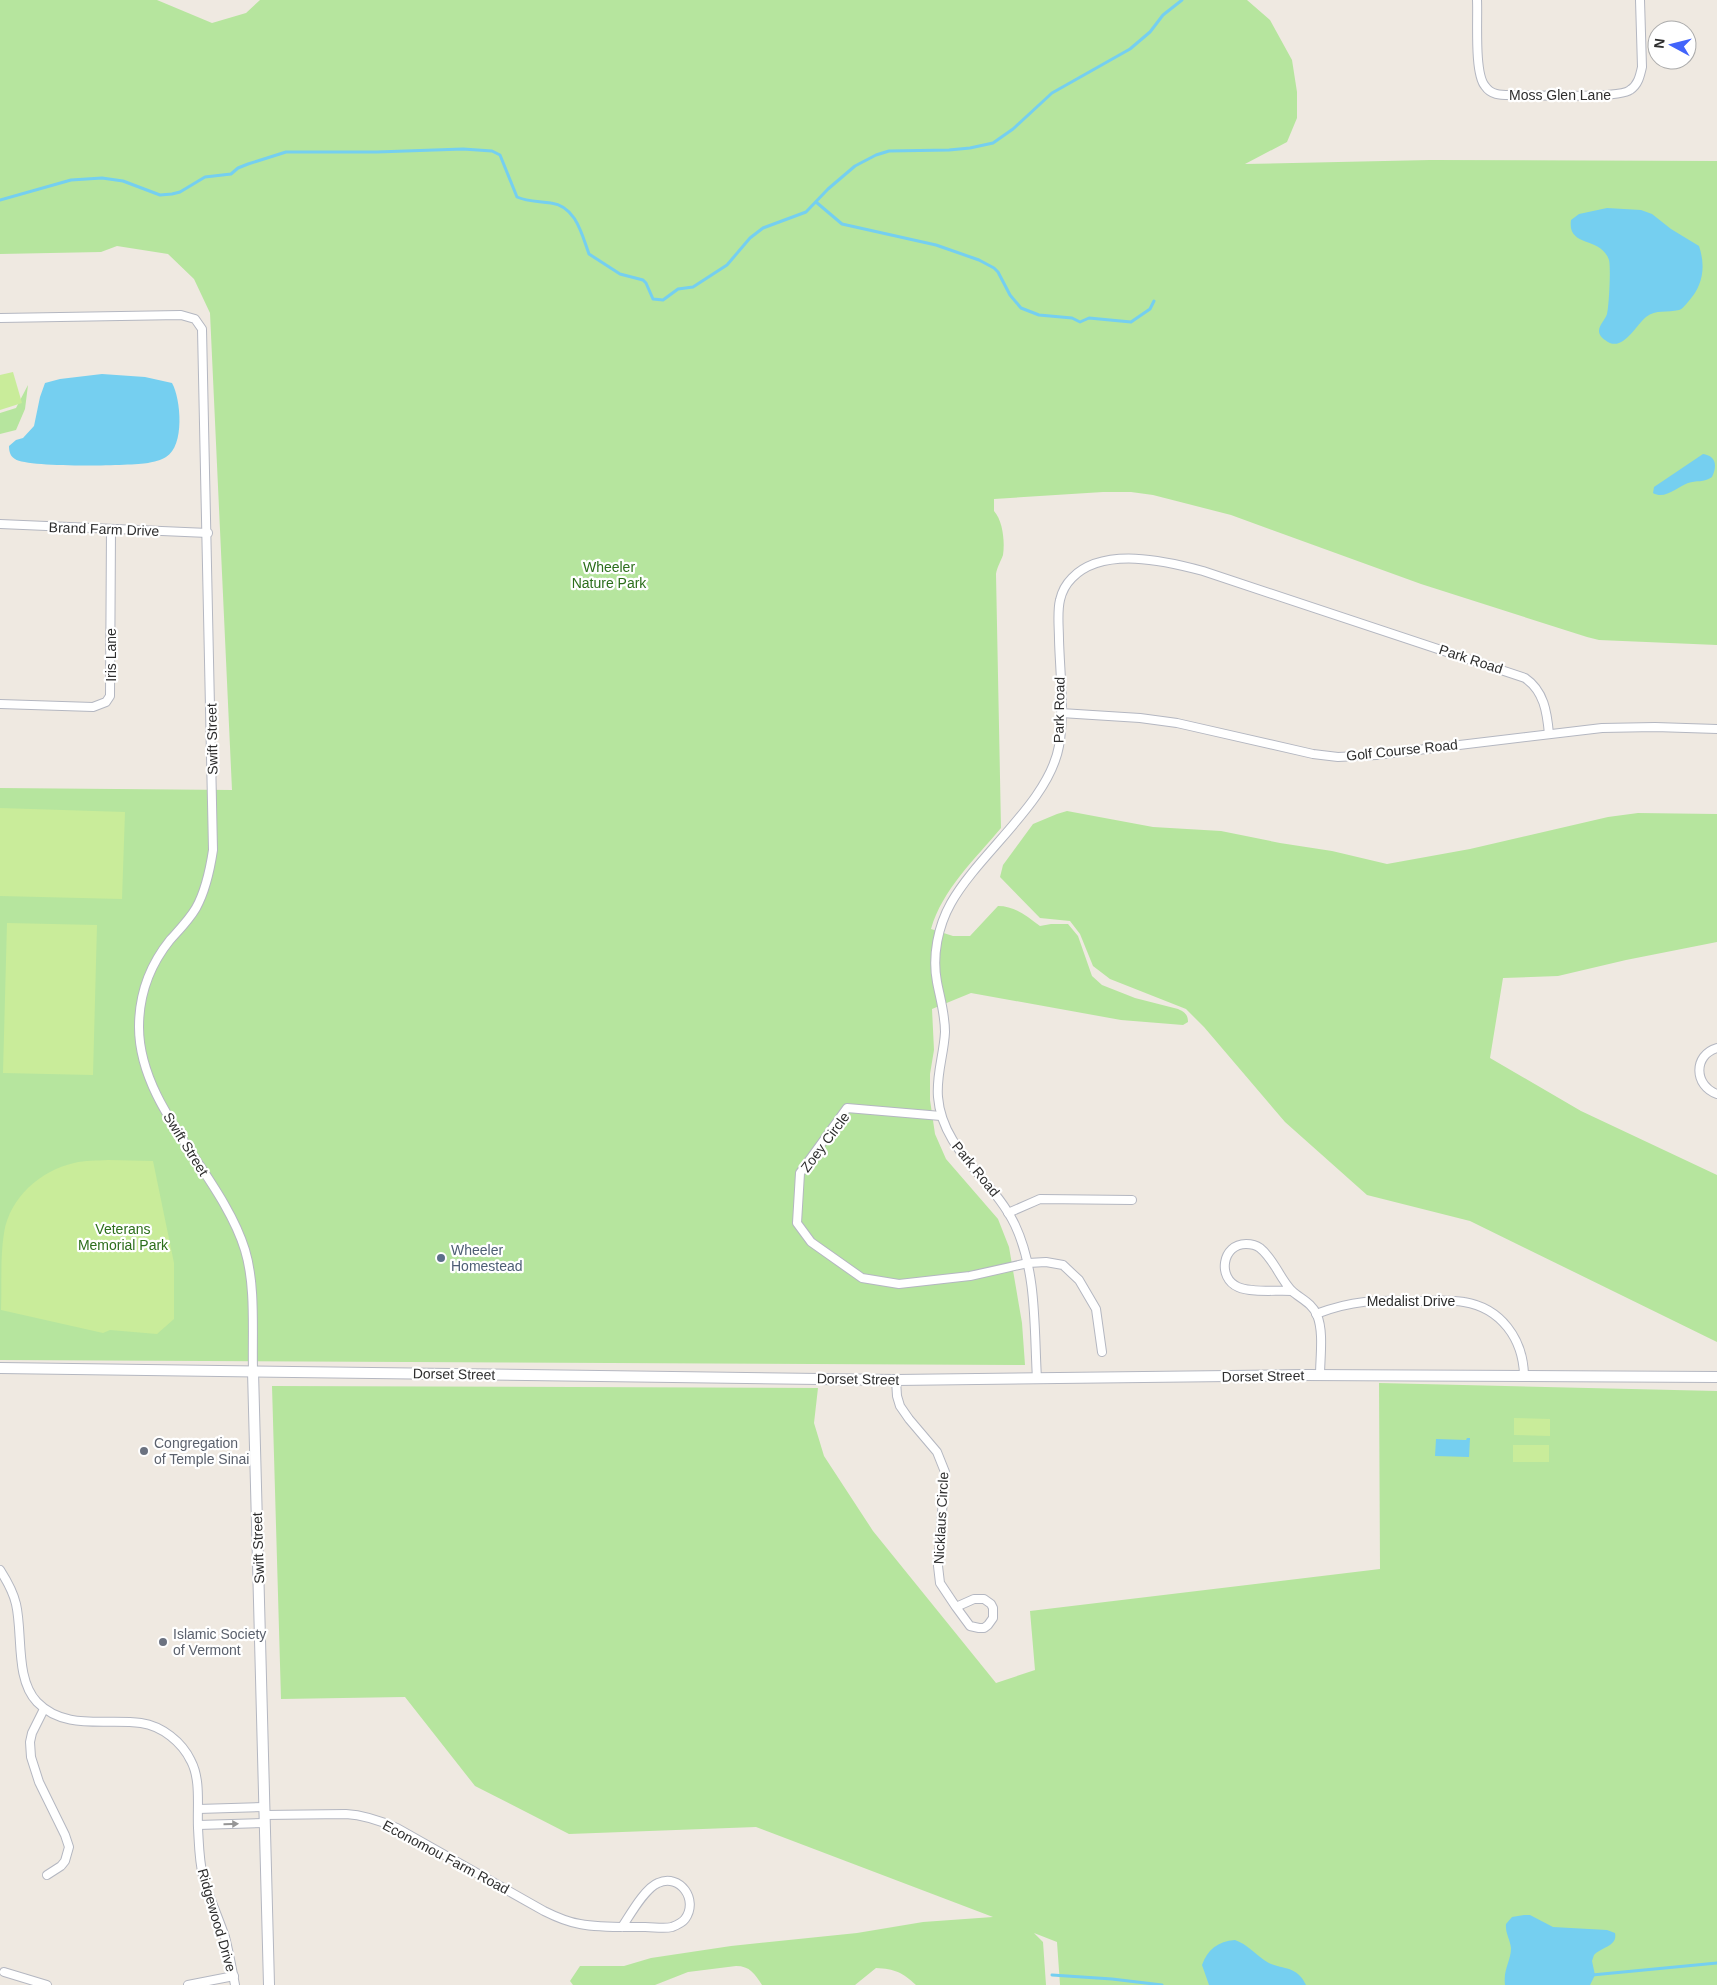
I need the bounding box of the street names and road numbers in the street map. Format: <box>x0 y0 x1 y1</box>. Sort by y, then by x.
street label: Moss Glen Lane <box>1509 87 1611 103</box>
street label: Brand Farm Drive <box>49 519 160 539</box>
street label: Iris Lane <box>103 628 119 682</box>
street label: Park Road <box>1437 641 1505 677</box>
street label: Park Road <box>1050 677 1068 743</box>
street label: Swift Street <box>203 703 221 775</box>
street label: Golf Course Road <box>1345 736 1459 764</box>
street label: Swift Street <box>160 1109 212 1179</box>
street label: Zoey Circle <box>797 1109 853 1175</box>
street label: Park Road <box>949 1138 1003 1200</box>
street label: Medalist Drive <box>1367 1293 1456 1309</box>
street label: Dorset Street <box>413 1365 495 1383</box>
street label: Dorset Street <box>1222 1367 1304 1385</box>
street label: Dorset Street <box>817 1370 899 1388</box>
street label: Nicklaus Circle <box>931 1471 951 1565</box>
street label: Swift Street <box>249 1512 267 1584</box>
street label: Economou Farm Road <box>380 1817 512 1897</box>
street label: Ridgewood Drive <box>195 1867 239 1974</box>

